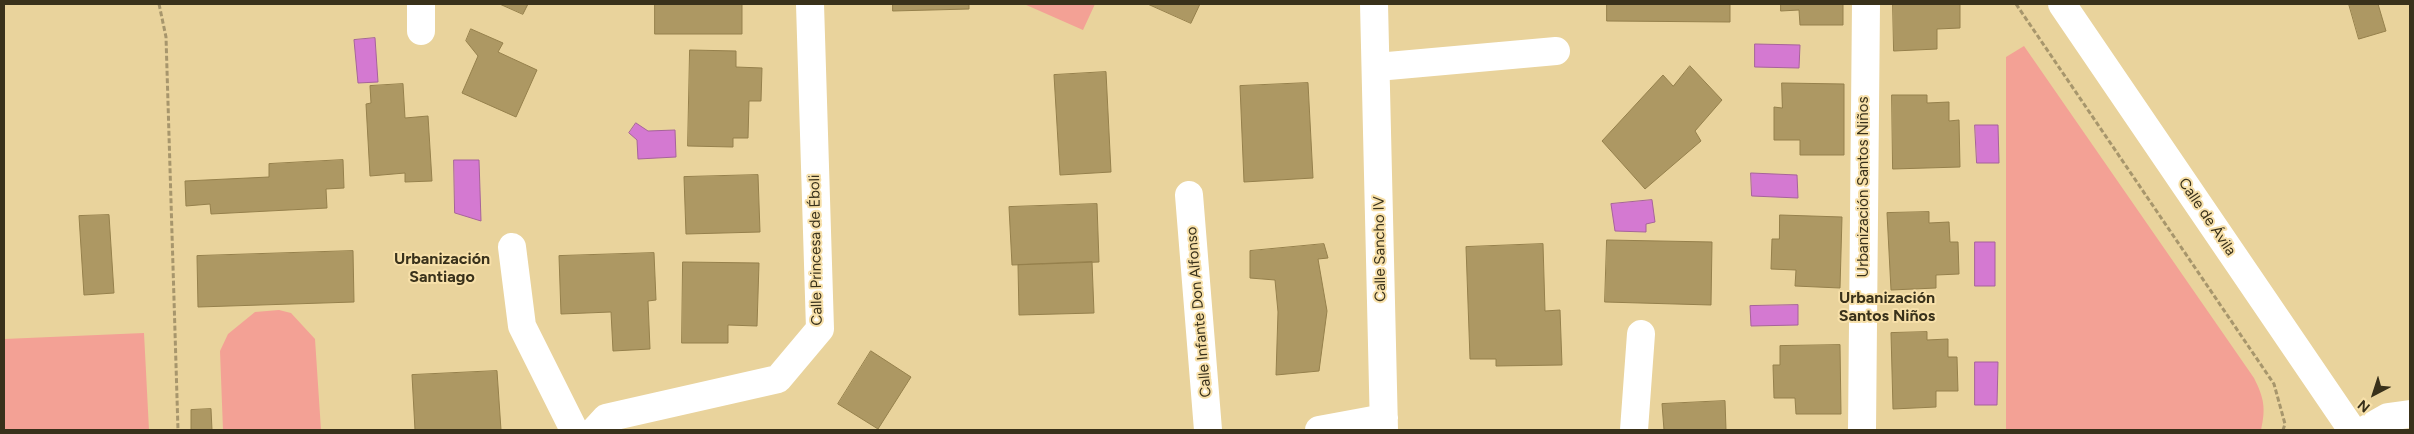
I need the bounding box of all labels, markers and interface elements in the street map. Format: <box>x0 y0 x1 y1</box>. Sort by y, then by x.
street label: Urbanización Santos Niños <box>1855 97 1873 277</box>
street label: Calle Princesa de Éboli <box>806 174 826 326</box>
street label: Calle de Ávila <box>2174 175 2240 259</box>
street label: Calle Sancho IV <box>1370 196 1390 302</box>
street label: Calle Infante Don Alfonso <box>1183 226 1215 398</box>
district label: Urbanización Santiago <box>394 249 490 287</box>
district label: Urbanización Santos Niños <box>1839 288 1935 326</box>
north arrow <box>2349 369 2399 419</box>
text: N <box>2354 396 2374 416</box>

